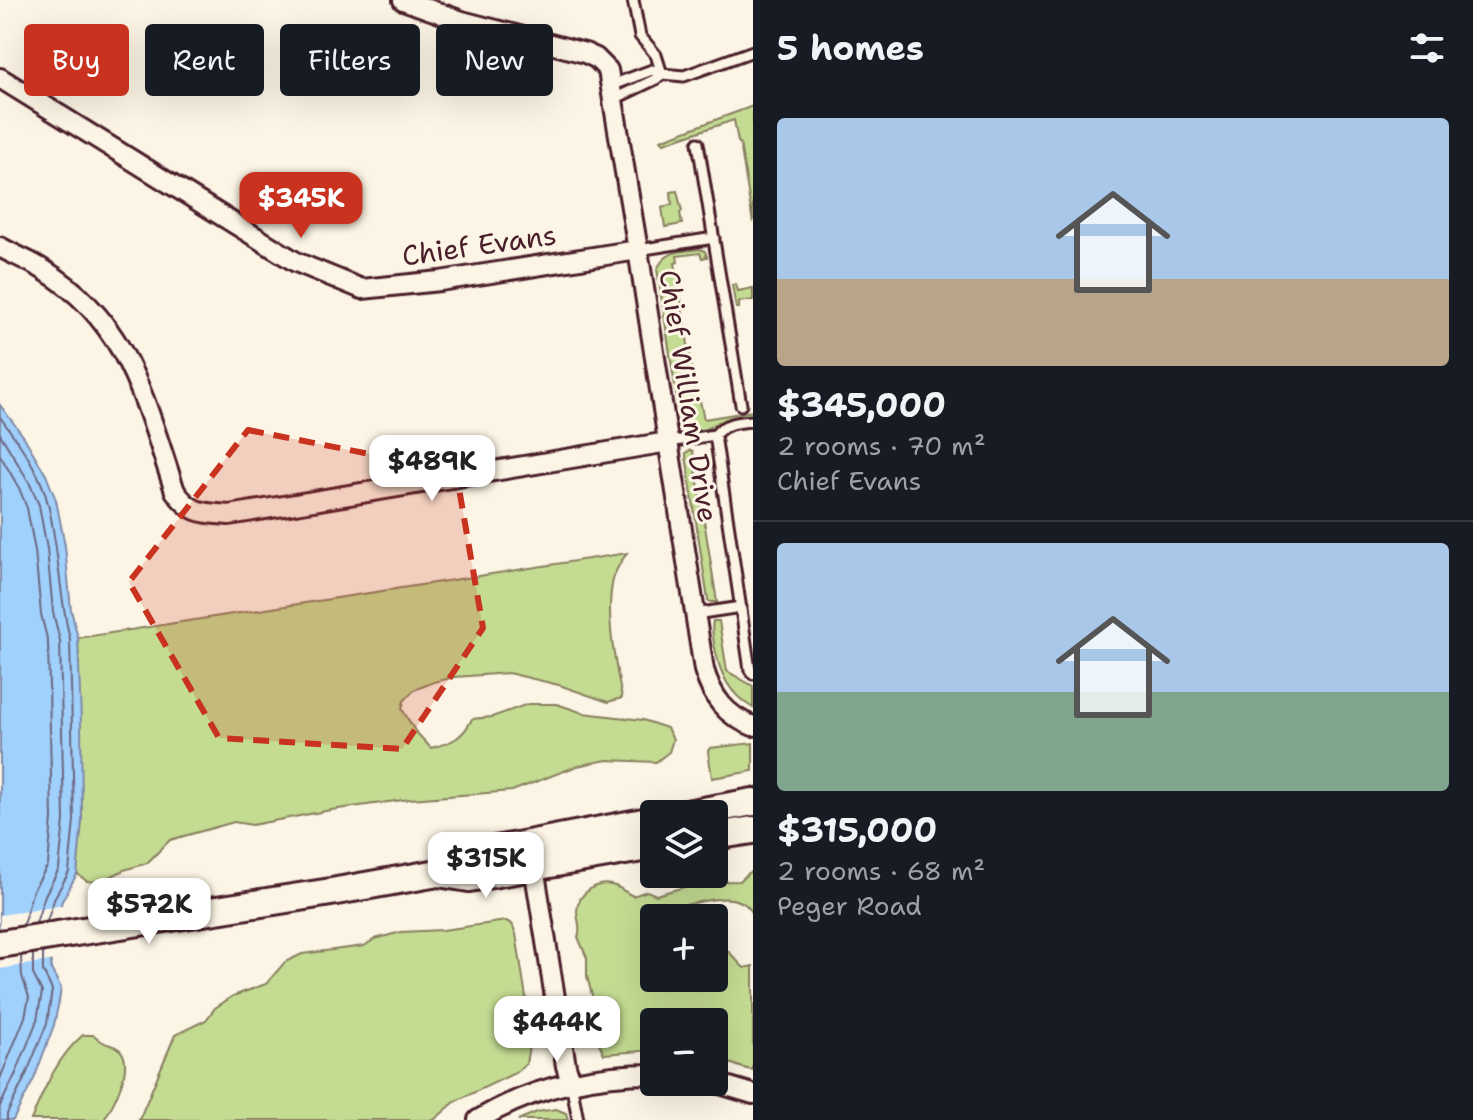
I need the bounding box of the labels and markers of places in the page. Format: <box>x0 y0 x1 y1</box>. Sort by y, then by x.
pin: $345K <box>245 172 357 240</box>
pin: $489K <box>376 435 488 503</box>
pin: $315K <box>430 832 542 900</box>
pin: $572K <box>93 878 205 946</box>
pin: $444K <box>501 996 613 1064</box>

